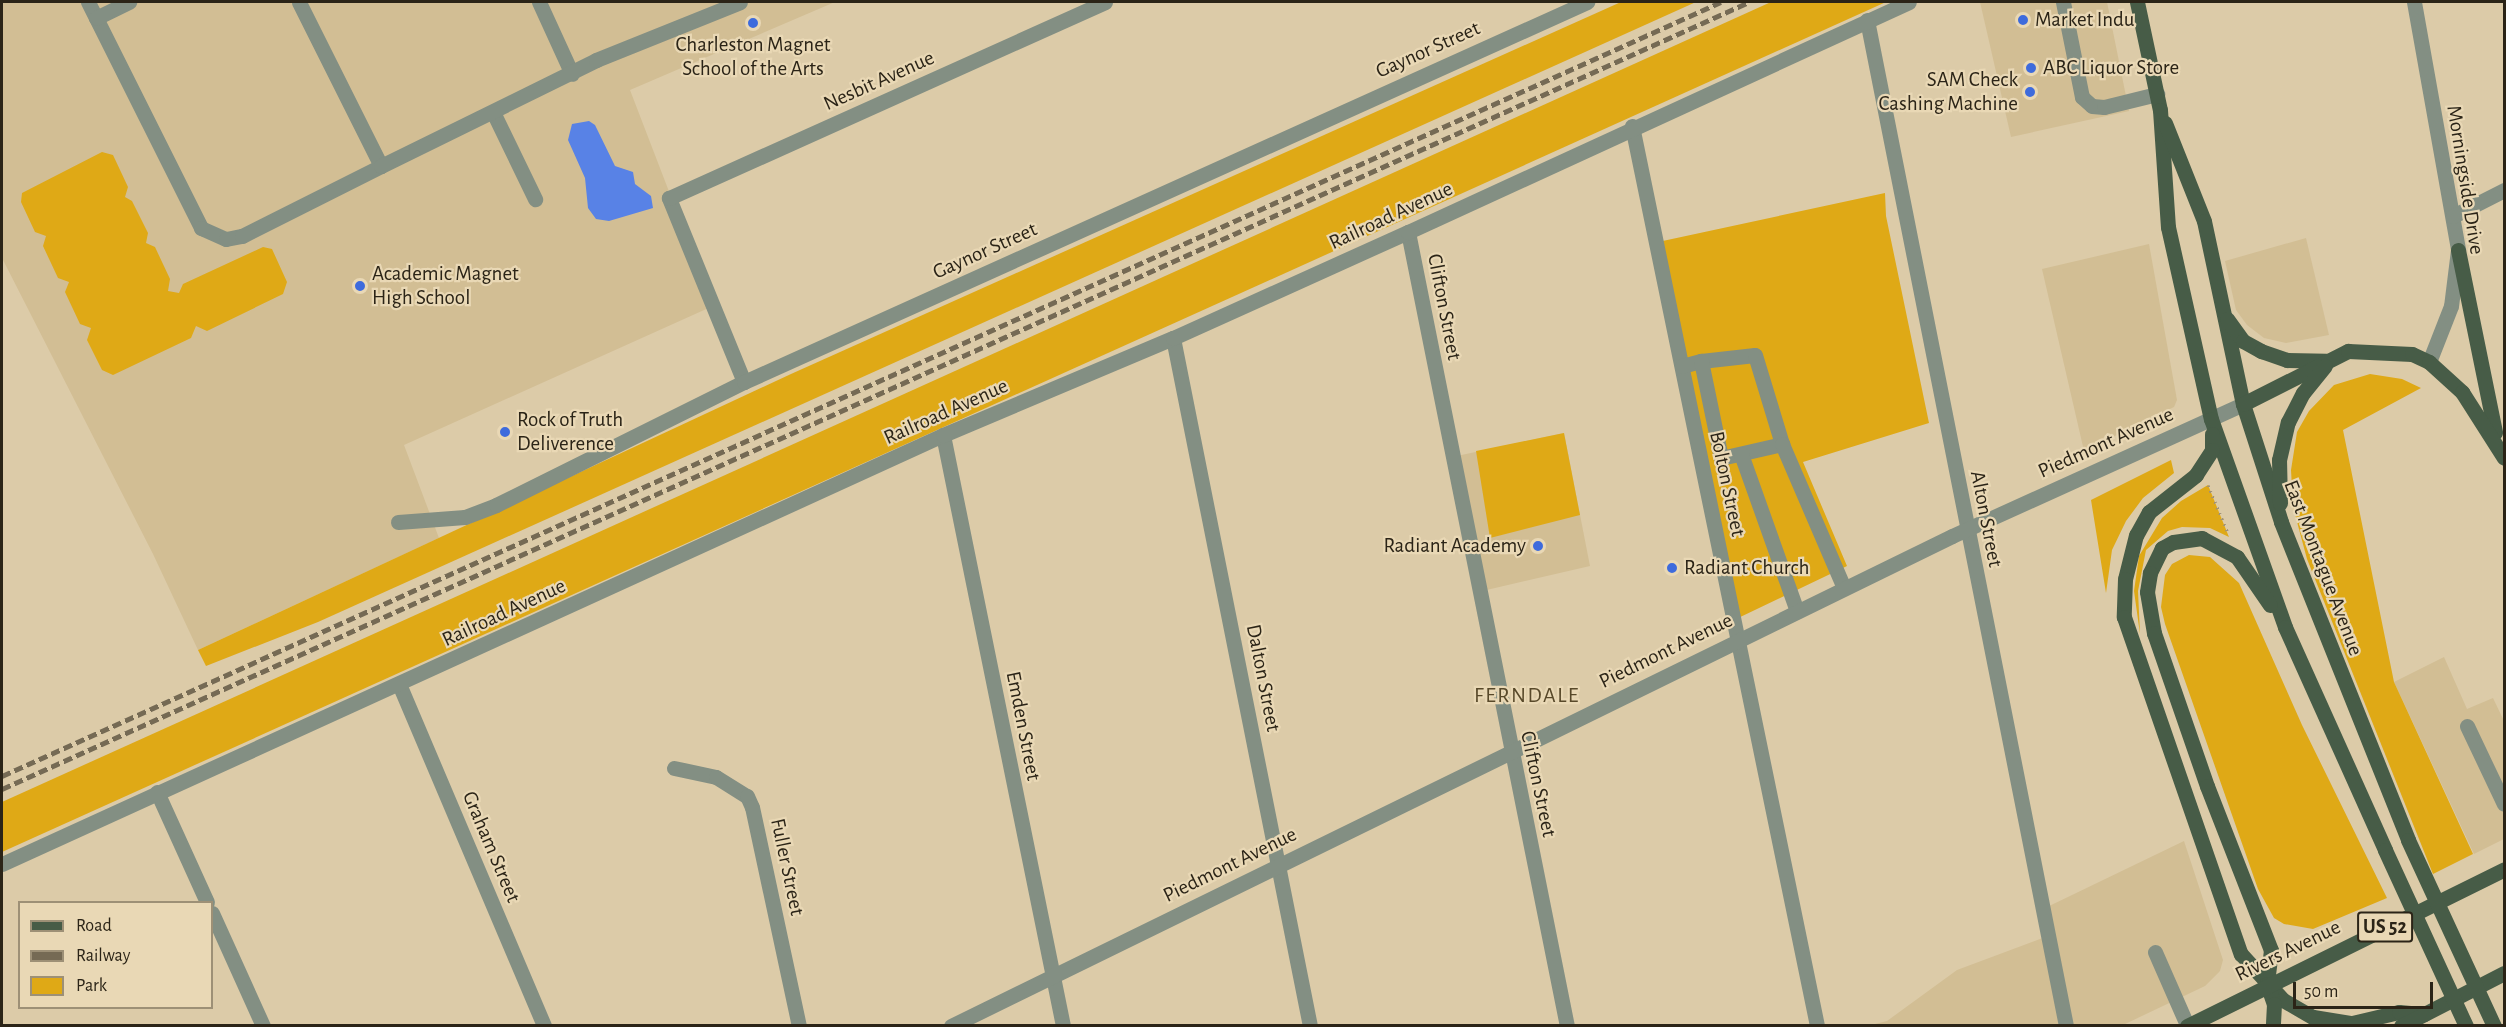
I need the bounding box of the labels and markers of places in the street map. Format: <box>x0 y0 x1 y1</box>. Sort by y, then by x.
place label: Market Indu <box>2035 7 2135 33</box>
marker: Market Indu <box>2016 13 2030 27</box>
marker: Charleston Magnet School of the Arts <box>746 16 760 30</box>
place label: Charleston Magnet School of the Arts <box>675 32 831 82</box>
place label: ABC Liquor Store <box>2043 55 2179 81</box>
marker: ABC Liquor Store <box>2024 61 2038 75</box>
place label: SAM Check Cashing Machine <box>1878 67 2018 117</box>
marker: SAM Check Cashing Machine <box>2023 85 2037 99</box>
place label: Academic Magnet High School <box>372 261 519 311</box>
marker: Academic Magnet High School <box>353 279 367 293</box>
place label: Rock of Truth Deliverence <box>517 407 623 457</box>
marker: Rock of Truth Deliverence <box>498 425 512 439</box>
place label: Radiant Academy <box>1383 533 1526 559</box>
marker: Radiant Academy <box>1531 539 1545 553</box>
place label: Radiant Church <box>1684 555 1809 581</box>
marker: Radiant Church <box>1665 561 1679 575</box>

